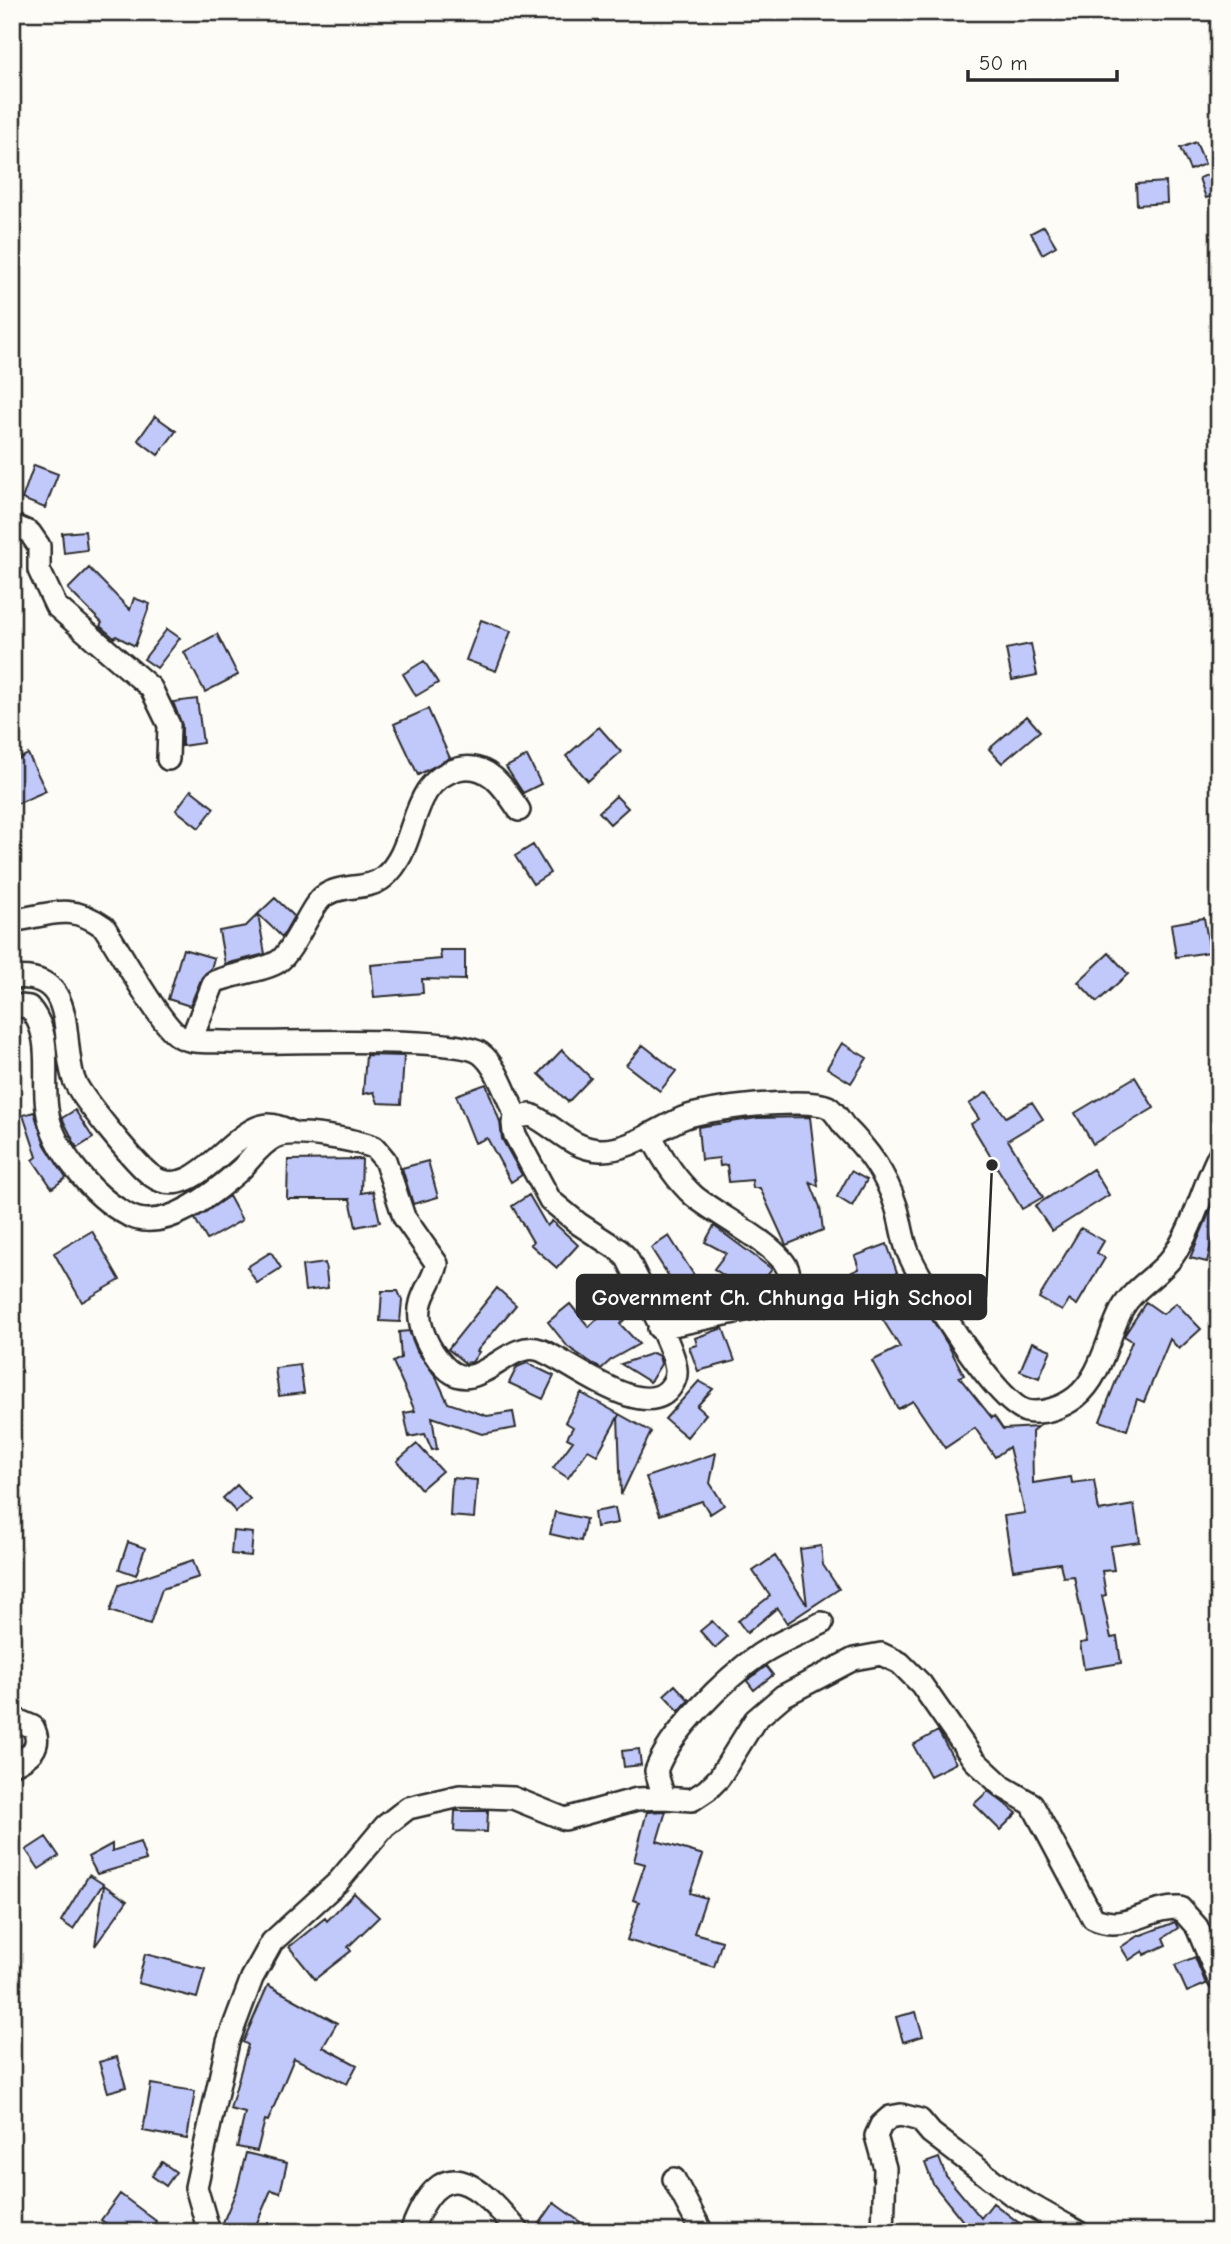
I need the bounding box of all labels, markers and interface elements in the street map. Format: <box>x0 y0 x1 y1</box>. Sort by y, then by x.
scale bar <box>968 38 1117 82</box>
text: 50 m <box>979 51 1028 75</box>
callout: Government Ch. Chhunga High School <box>577 1275 986 1319</box>
text: Government Ch. Chhunga High School <box>591 1284 973 1311</box>

